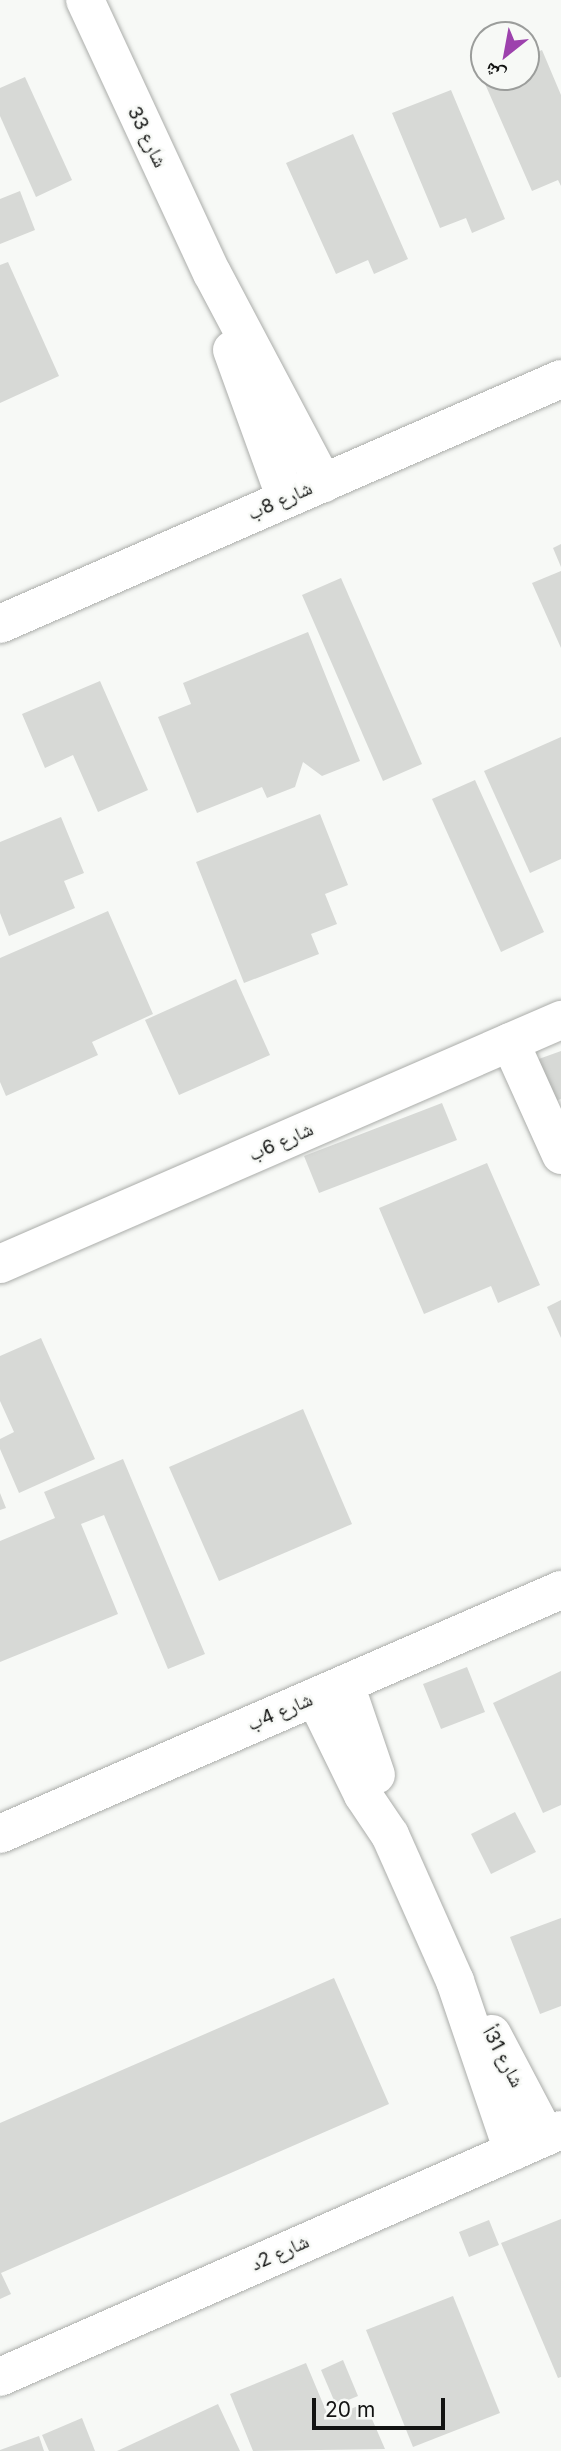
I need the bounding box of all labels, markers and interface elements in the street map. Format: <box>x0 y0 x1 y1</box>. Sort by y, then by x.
north arrow <box>470 21 540 91</box>
text: ش <box>480 58 510 88</box>
street label: شارع 33 <box>123 103 171 171</box>
street label: شارع 8ب <box>244 477 316 525</box>
street label: شارع 6ب <box>245 1118 317 1166</box>
street label: شارع 4ب <box>244 1688 316 1736</box>
street label: شارع 31أ <box>478 2023 528 2091</box>
street label: شارع 2د <box>248 2230 312 2276</box>
scale bar <box>316 2384 449 2428</box>
text: 20 m <box>325 2397 375 2422</box>

